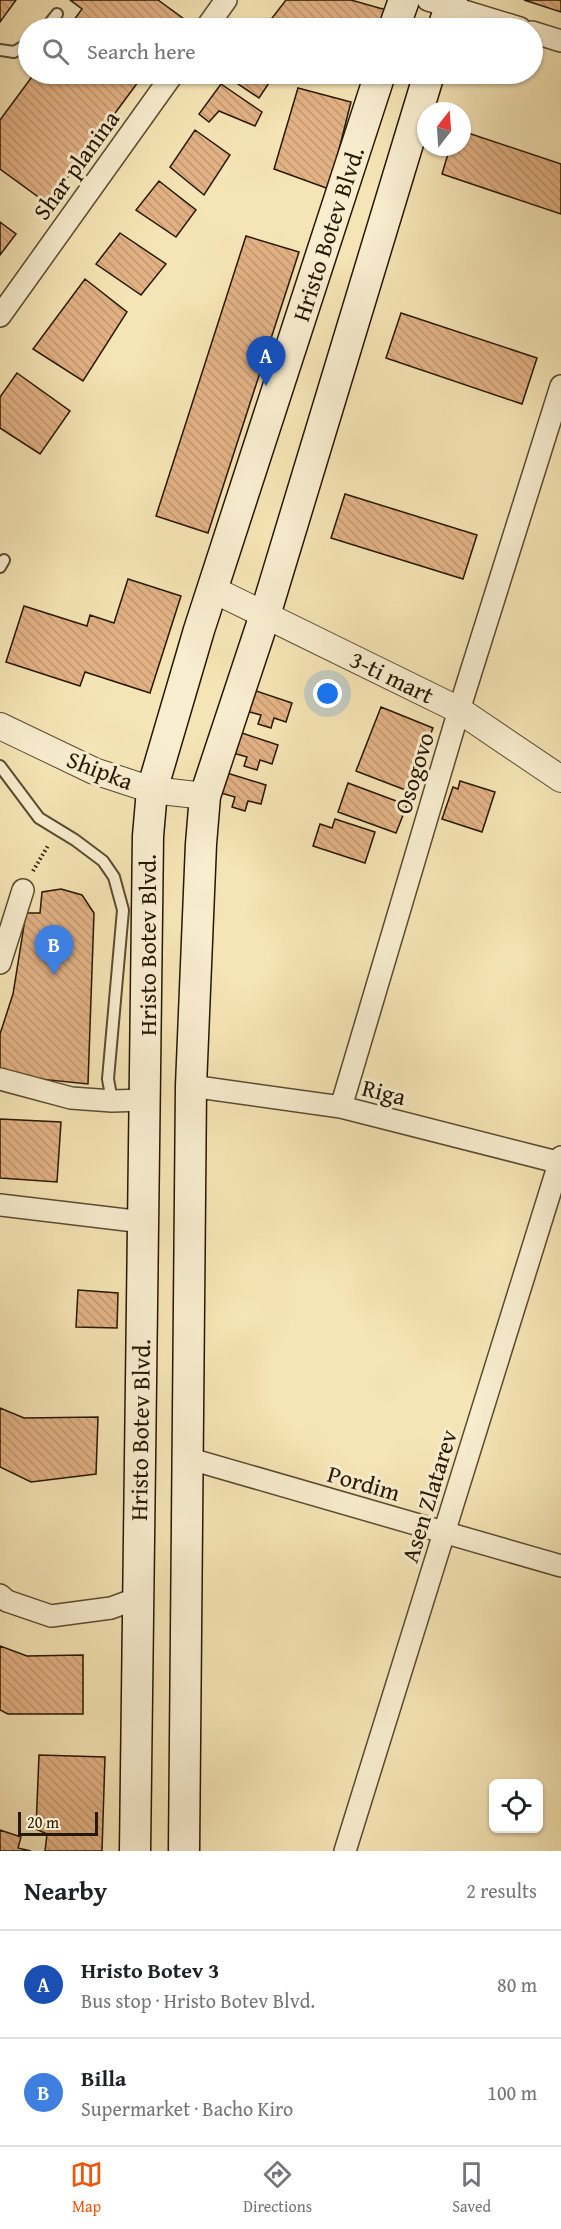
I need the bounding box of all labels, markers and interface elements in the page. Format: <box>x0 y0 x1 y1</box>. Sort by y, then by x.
search box <box>18 18 543 84</box>
icon: search <box>39 35 72 68</box>
text: Search here <box>87 35 196 67</box>
street label: Shar planina <box>24 102 128 227</box>
north arrow <box>417 102 471 156</box>
street label: Hristo Botev Blvd. <box>283 142 373 326</box>
pin: A <box>246 336 286 386</box>
street label: 3-ti mart <box>344 642 440 713</box>
your location <box>313 679 342 708</box>
street label: Osogovo <box>385 728 443 818</box>
street label: Shipka <box>62 741 139 799</box>
street label: Hristo Botev Blvd. <box>130 854 165 1036</box>
pin: B <box>34 926 74 975</box>
street label: Riga <box>358 1070 410 1114</box>
street label: Hristo Botev Blvd. <box>121 1339 159 1521</box>
street label: Asen Zlatarev <box>392 1425 466 1567</box>
street label: Pordim <box>324 1456 405 1510</box>
map controls <box>489 1779 543 1833</box>
button: locate <box>489 1779 543 1833</box>
scale bar <box>18 1809 98 1836</box>
text: 20 m <box>27 1810 59 1834</box>
text: Nearby <box>24 1871 107 1910</box>
text: 2 results <box>466 1876 537 1905</box>
text: Hristo Botev 3 <box>81 1954 219 1986</box>
text: A <box>37 1970 50 1999</box>
text: 80 m <box>497 1970 537 1999</box>
text: Bus stop · Hristo Botev Blvd. <box>81 1986 315 2015</box>
text: Billa <box>81 2062 126 2094</box>
text: B <box>37 2078 50 2107</box>
text: 100 m <box>487 2078 537 2107</box>
text: Supermarket · Bacho Kiro <box>81 2094 293 2123</box>
tab: Map <box>70 2158 103 2218</box>
tab: Directions <box>243 2158 312 2218</box>
tab: Saved <box>452 2158 491 2218</box>

